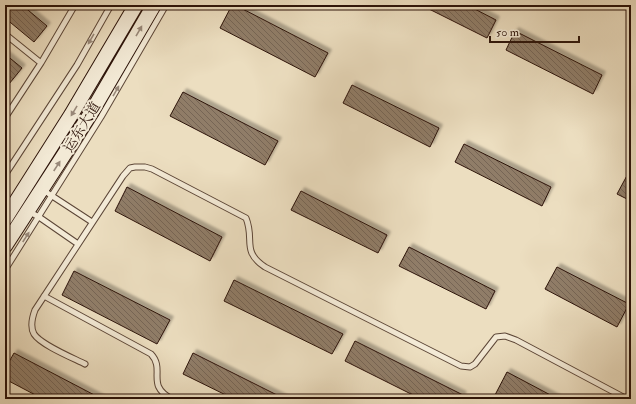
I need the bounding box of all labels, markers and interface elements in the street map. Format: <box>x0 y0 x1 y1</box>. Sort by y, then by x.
scale bar <box>490 18 579 44</box>
one-way arrow <box>136 25 143 37</box>
text: 50 m <box>496 25 520 40</box>
one-way arrow <box>88 33 95 45</box>
one-way arrow <box>113 85 120 97</box>
street label: 运东大道 <box>60 99 104 155</box>
one-way arrow <box>70 105 77 117</box>
one-way arrow <box>53 161 61 171</box>
one-way arrow <box>22 232 30 242</box>

